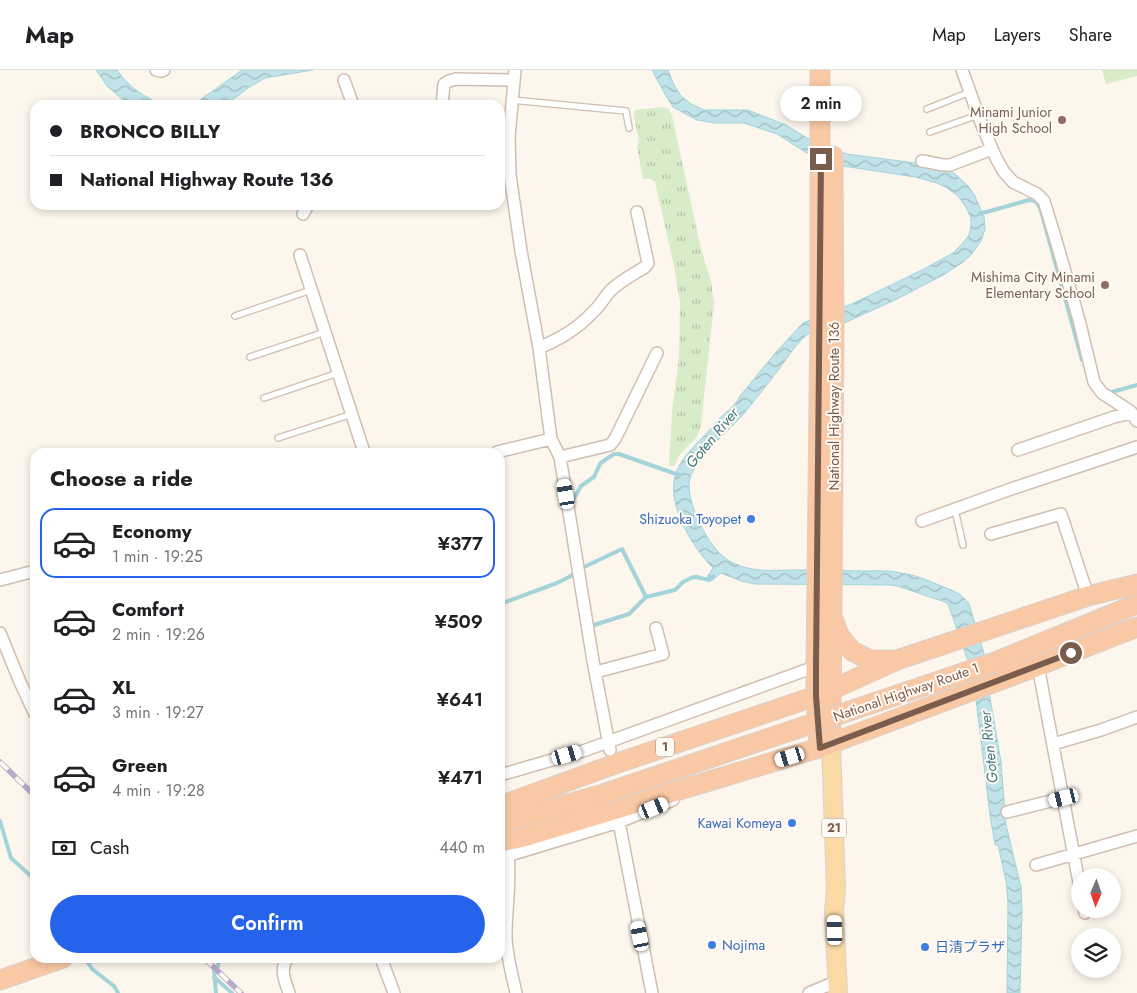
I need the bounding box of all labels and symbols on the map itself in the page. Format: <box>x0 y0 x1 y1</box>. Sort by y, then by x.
callout: 2 min <box>780 87 862 122</box>
place label: Minami Junior High School <box>970 102 1052 138</box>
marker: Minami Junior High School <box>1056 114 1068 126</box>
route end <box>810 148 832 170</box>
place label: Mishima City Minami Elementary School <box>971 267 1095 303</box>
marker: Mishima City Minami Elementary School <box>1099 279 1111 291</box>
street label: National Highway Route 136 <box>824 322 844 490</box>
water label: Goten River <box>680 402 745 473</box>
car <box>556 478 575 510</box>
place label: Shizuoka Toyopet <box>639 509 742 529</box>
marker: Shizuoka Toyopet <box>745 513 757 525</box>
route start <box>1060 642 1082 664</box>
street label: National Highway Route 1 <box>830 658 982 726</box>
water label: Goten River <box>974 709 1004 784</box>
road number: 1 <box>656 738 674 756</box>
car <box>550 744 583 766</box>
car <box>773 745 806 769</box>
car <box>1047 787 1080 809</box>
car <box>637 795 670 821</box>
place label: Kawai Komeya <box>697 813 782 833</box>
marker: Kawai Komeya <box>786 817 798 829</box>
road number: 21 <box>822 818 846 838</box>
north arrow <box>1071 868 1121 918</box>
car <box>826 915 843 945</box>
car <box>629 920 650 952</box>
place label: Nojima <box>722 935 765 955</box>
place label: 日清プラザ <box>935 937 1005 957</box>
marker: Nojima <box>706 939 718 951</box>
marker: 日清プラザ <box>919 941 931 953</box>

